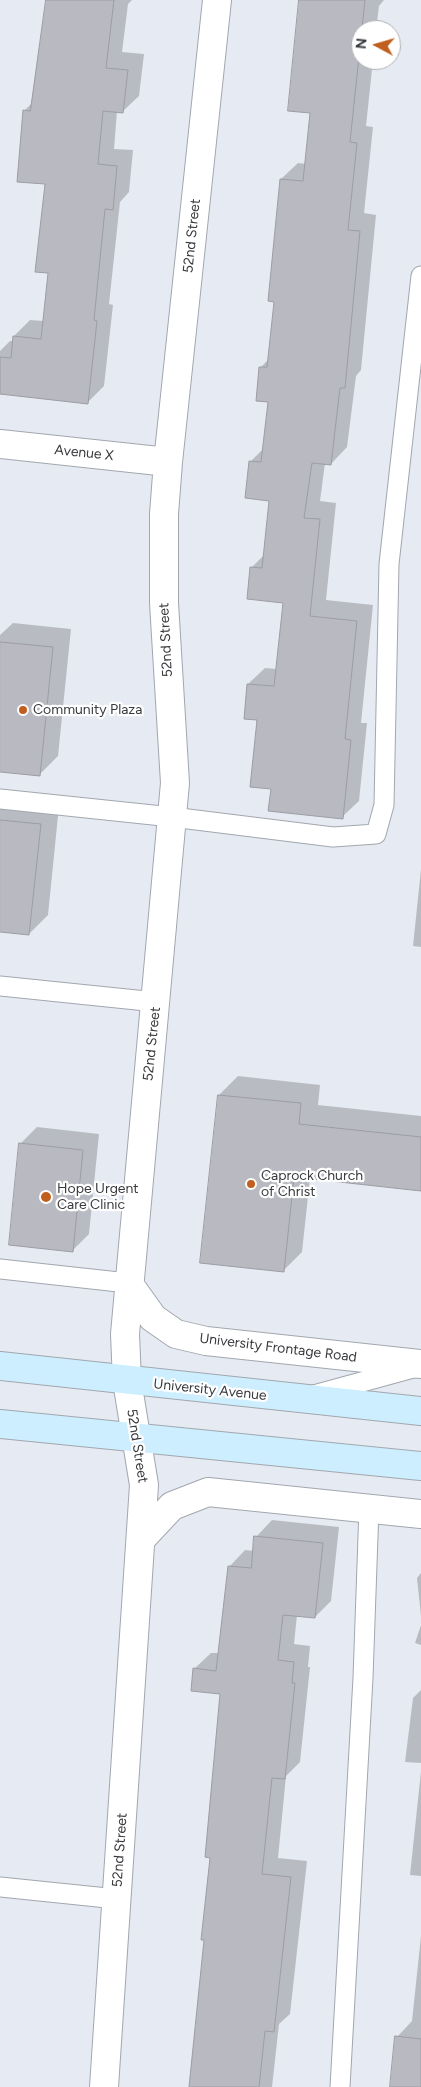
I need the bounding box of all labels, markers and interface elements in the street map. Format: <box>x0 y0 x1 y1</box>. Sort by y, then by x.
north arrow <box>351 20 401 70</box>
text: N <box>353 37 371 50</box>
street label: 52nd Street <box>180 198 204 274</box>
street label: Avenue X <box>54 442 114 464</box>
street label: 52nd Street <box>156 602 176 678</box>
place label: Community Plaza <box>33 702 142 718</box>
marker: Community Plaza <box>17 704 29 716</box>
street label: 52nd Street <box>140 1006 164 1082</box>
place label: Caprock Church of Christ <box>261 1168 363 1200</box>
marker: Caprock Church of Christ <box>245 1178 257 1190</box>
place label: Hope Urgent Care Clinic <box>57 1181 139 1214</box>
marker: Hope Urgent Care Clinic <box>39 1190 53 1204</box>
street label: University Frontage Road <box>198 1330 358 1366</box>
street label: University Avenue <box>153 1376 267 1404</box>
street label: 52nd Street <box>123 1408 151 1484</box>
street label: 52nd Street <box>109 1812 131 1888</box>

